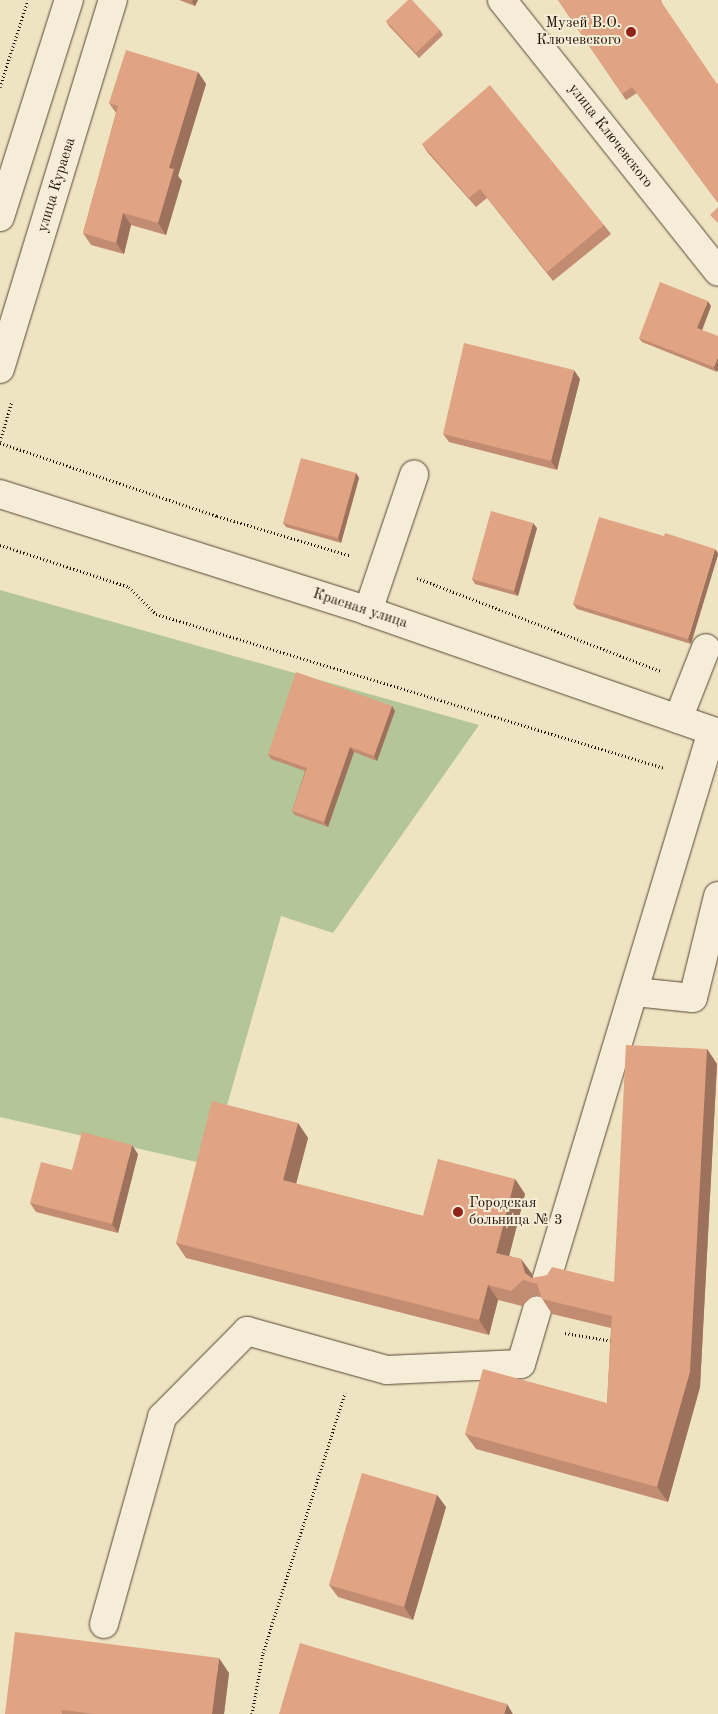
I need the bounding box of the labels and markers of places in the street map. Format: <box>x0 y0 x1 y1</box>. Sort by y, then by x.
place label: Музей В.О. Ключевского <box>536 14 621 49</box>
marker: Музей В.О. Ключевского <box>625 26 637 38</box>
place label: Городская больница № 3 <box>469 1194 563 1229</box>
marker: Городская больница № 3 <box>451 1205 465 1219</box>

